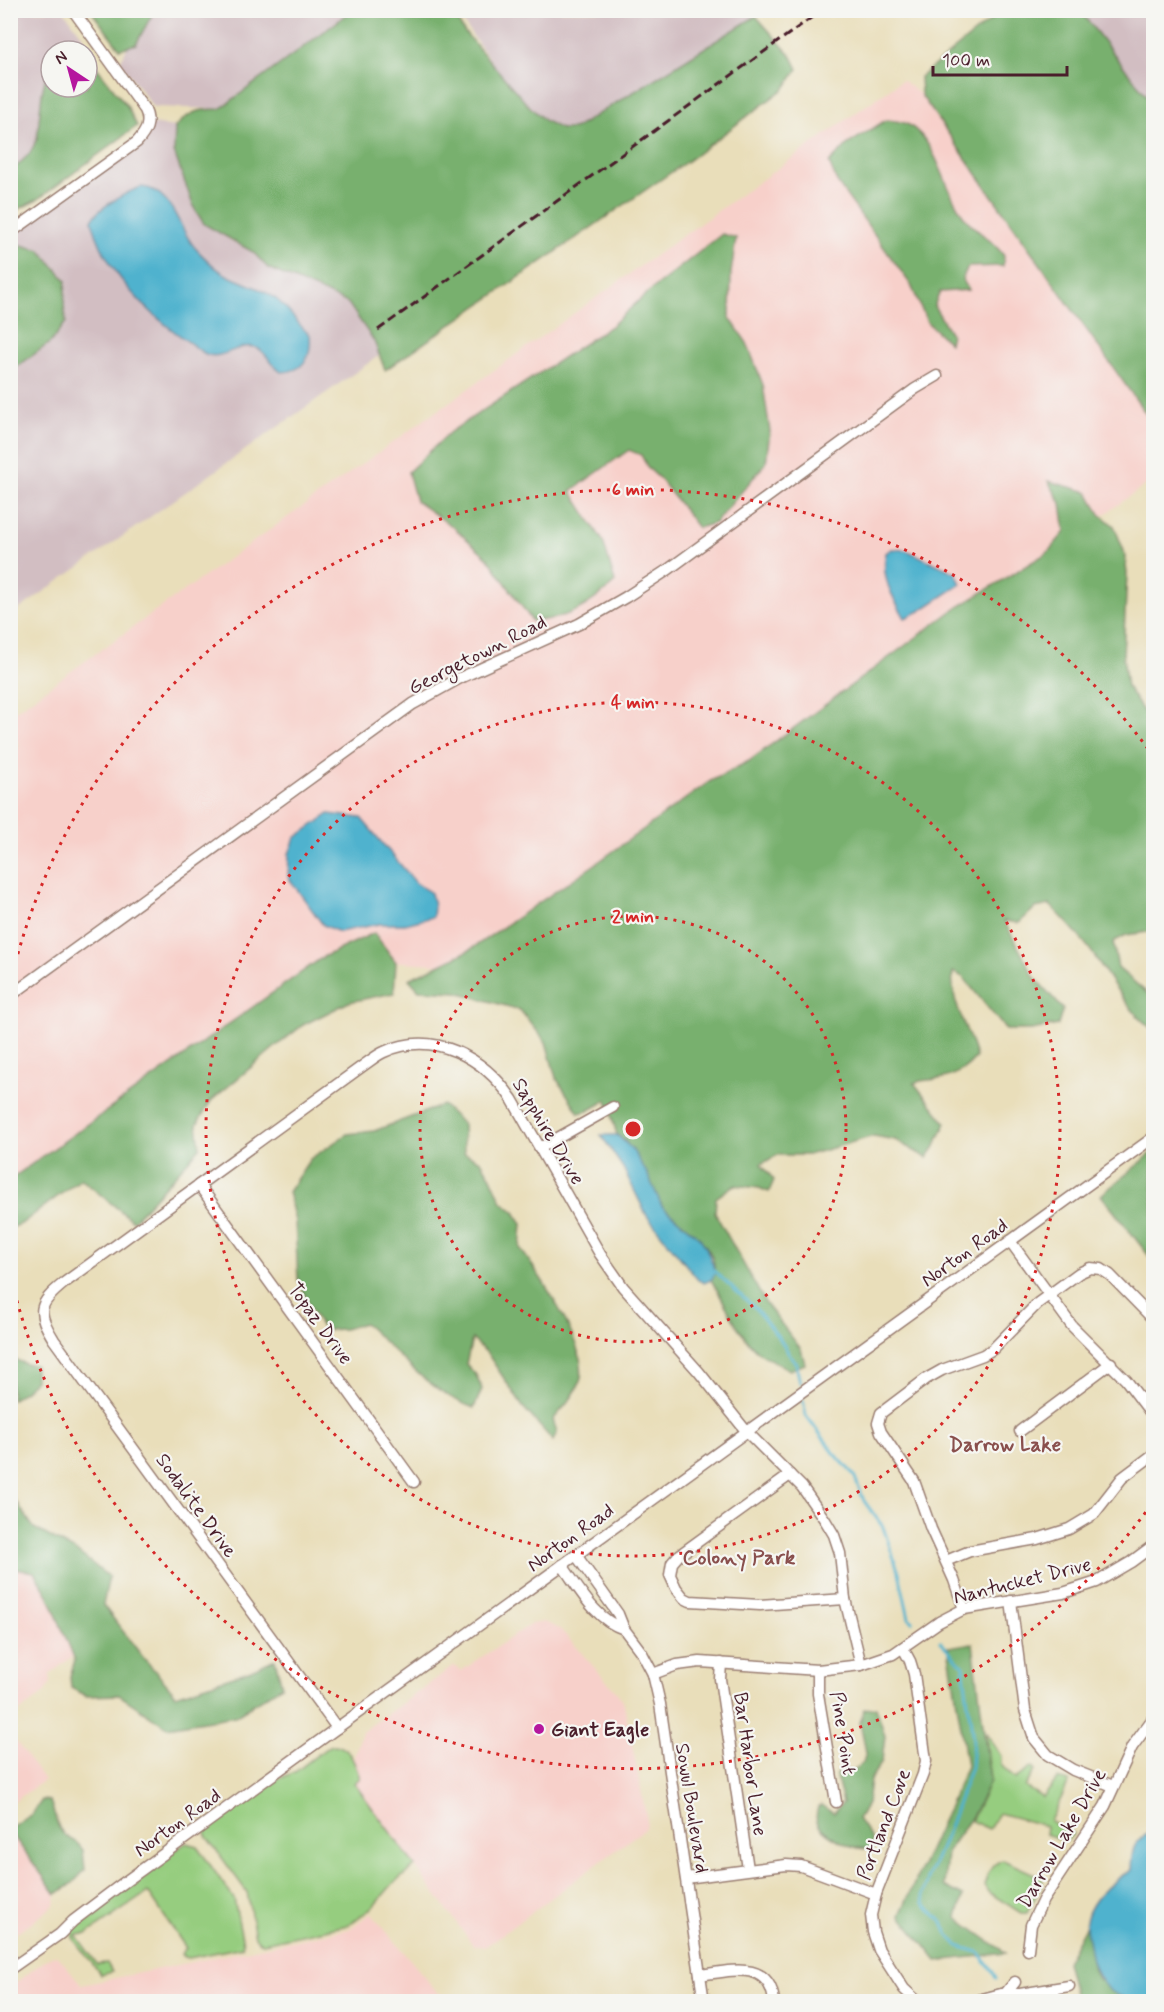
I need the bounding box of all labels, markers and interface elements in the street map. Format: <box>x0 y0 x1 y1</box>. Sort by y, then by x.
north arrow <box>39 39 99 99</box>
scale bar <box>933 39 1066 77</box>
text: N <box>51 46 72 70</box>
text: 100 m <box>942 49 990 73</box>
text: 6 min <box>612 478 654 502</box>
street label: Georgetown Road <box>404 609 552 703</box>
text: 4 min <box>611 691 655 715</box>
text: 2 min <box>612 905 654 929</box>
street label: Sapphire Drive <box>505 1073 590 1190</box>
centre of rings <box>623 1119 643 1139</box>
street label: Norton Road <box>916 1212 1014 1294</box>
street label: Topaz Drive <box>281 1277 359 1370</box>
district label: Darrow Lake <box>949 1431 1061 1459</box>
street label: Sodalite Drive <box>149 1448 243 1564</box>
street label: Norton Road <box>522 1497 620 1579</box>
district label: Colony Park <box>683 1544 796 1572</box>
street label: Nantucket Drive <box>951 1551 1094 1612</box>
street label: Pine Point <box>823 1689 862 1777</box>
street label: Bar Harbor Lane <box>726 1691 773 1838</box>
place label: Giant Eagle <box>551 1717 649 1744</box>
marker: Giant Eagle <box>532 1722 546 1736</box>
street label: Sowul Boulevard <box>668 1741 715 1875</box>
street label: Darrow Lake Drive <box>1011 1764 1113 1914</box>
street label: Portland Cove <box>851 1765 918 1884</box>
street label: Norton Road <box>129 1782 227 1864</box>

